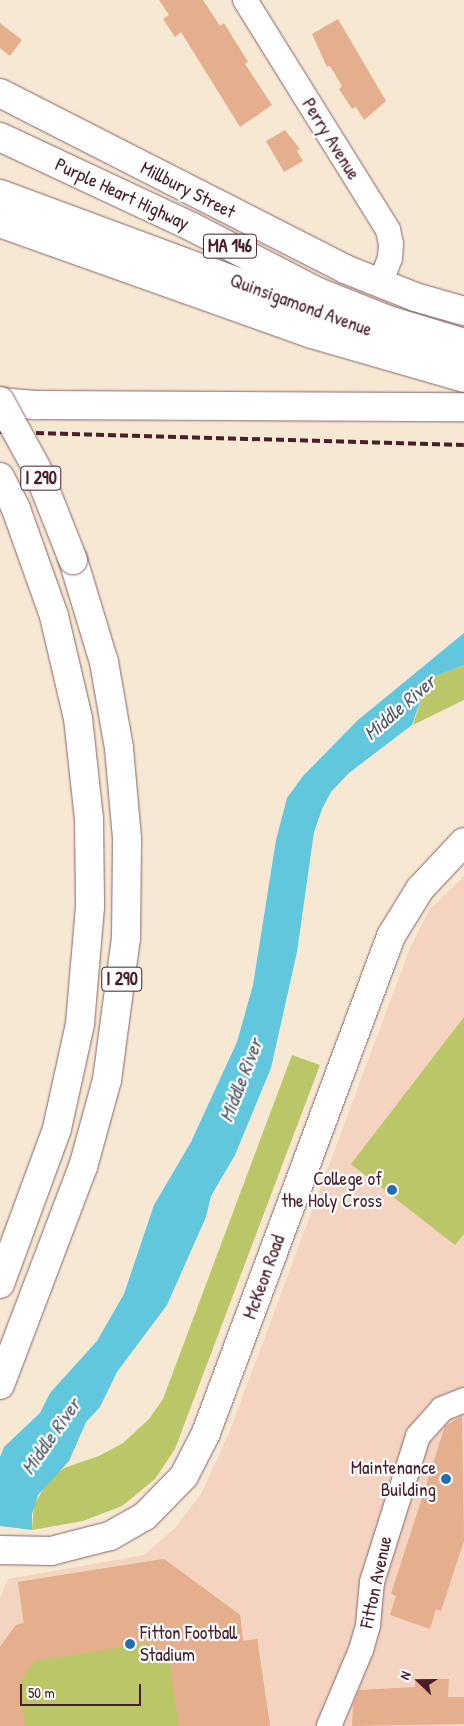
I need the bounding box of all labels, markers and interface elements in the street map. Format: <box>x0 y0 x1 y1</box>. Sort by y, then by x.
street label: Perry Avenue <box>297 94 365 184</box>
street label: Purple Heart Highway <box>51 153 193 235</box>
street label: Millbury Street <box>137 156 239 224</box>
road number: MA 146 <box>202 230 258 262</box>
street label: Quinsigamond Avenue <box>227 269 375 341</box>
road number: I 290 <box>20 462 62 493</box>
water label: Middle River <box>358 669 440 745</box>
road number: I 290 <box>101 964 143 994</box>
water label: Middle River <box>213 1035 267 1125</box>
place label: College of the Holy Cross <box>282 1168 382 1212</box>
marker: College of the Holy Cross <box>386 1184 398 1196</box>
street label: McKeon Road <box>238 1232 290 1322</box>
water label: Middle River <box>15 1393 85 1479</box>
place label: Maintenance Building <box>351 1457 436 1501</box>
marker: Maintenance Building <box>440 1473 452 1485</box>
street label: Fitton Avenue <box>355 1534 397 1630</box>
place label: Fitton Football Stadium <box>140 1622 238 1666</box>
marker: Fitton Football Stadium <box>124 1638 136 1650</box>
north arrow <box>394 1656 444 1706</box>
text: N <box>394 1668 415 1682</box>
scale bar <box>22 1674 144 1706</box>
text: 50 m <box>28 1682 55 1703</box>

